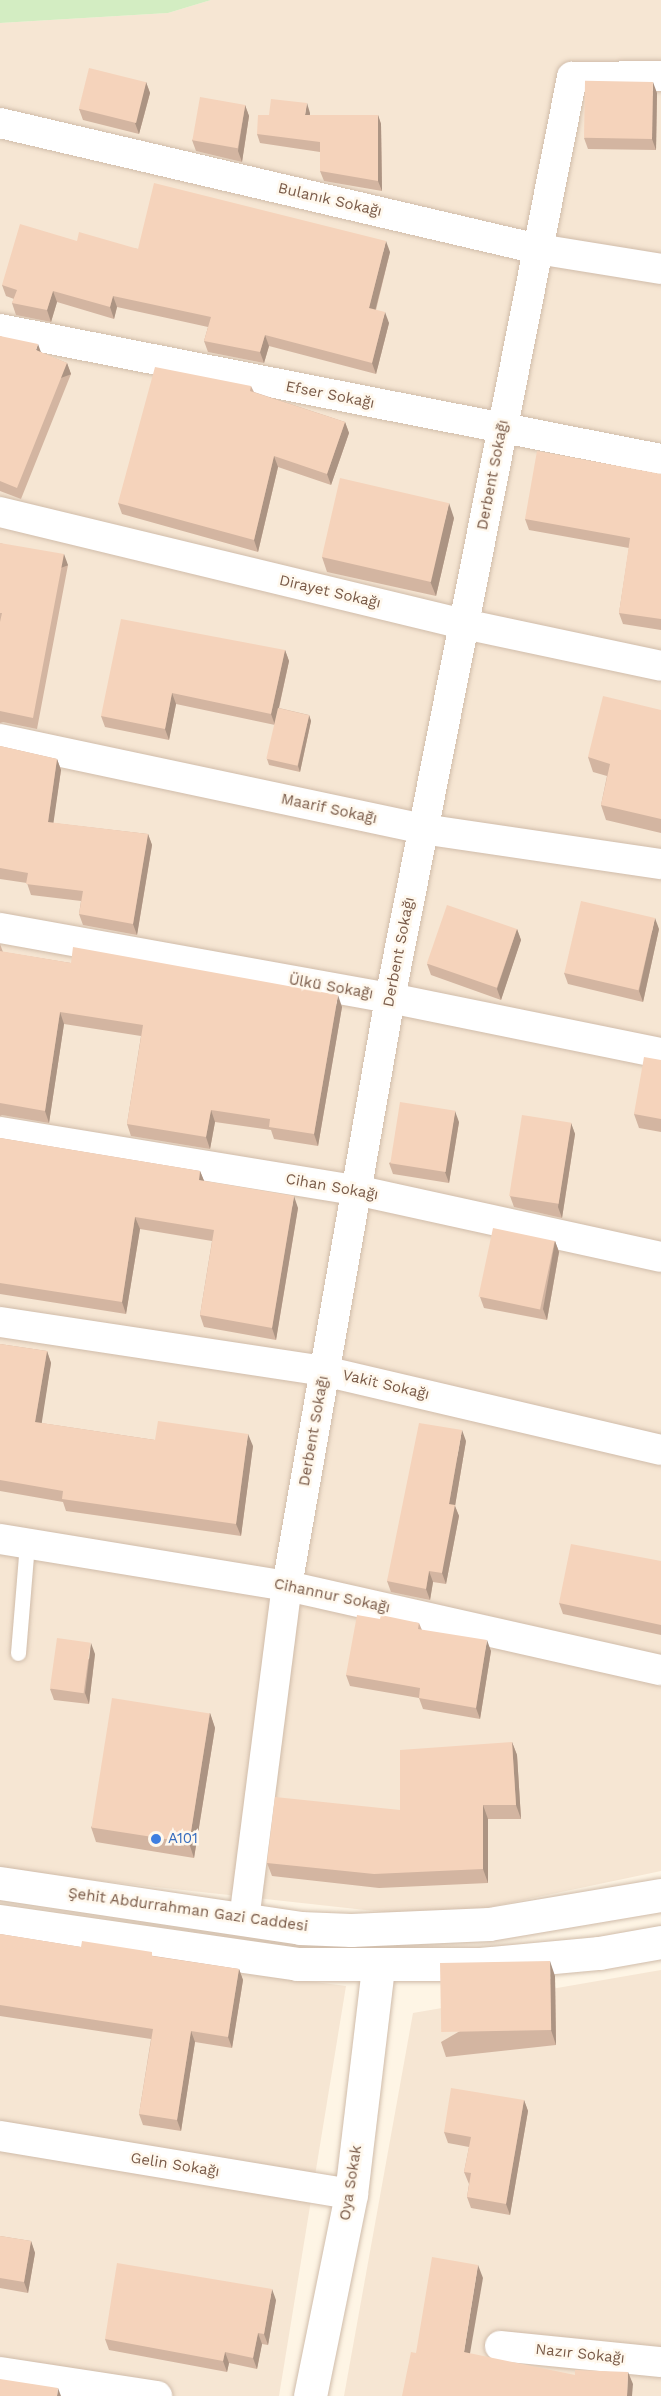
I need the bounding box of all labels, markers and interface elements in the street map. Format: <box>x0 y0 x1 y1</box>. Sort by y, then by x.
street label: Bulanık Sokağı <box>276 179 384 221</box>
street label: Efser Sokağı <box>284 378 376 412</box>
street label: Derbent Sokağı <box>474 418 512 532</box>
street label: Dirayet Sokağı <box>277 572 383 612</box>
street label: Maarif Sokağı <box>279 790 379 828</box>
street label: Derbent Sokağı <box>380 895 418 1009</box>
street label: Ülkü Sokağı <box>287 971 375 1003</box>
street label: Cihan Sokağı <box>284 1170 380 1204</box>
street label: Vakit Sokağı <box>341 1366 431 1404</box>
street label: Derbent Sokağı <box>295 1374 333 1488</box>
street label: Cihannur Sokağı <box>272 1575 392 1617</box>
place label: A101 <box>168 1830 198 1848</box>
marker: A101 <box>149 1832 163 1846</box>
street label: Şehit Abdurrahman Gazi Caddesi <box>67 1884 309 1936</box>
street label: Oya Sokak <box>336 2144 366 2222</box>
street label: Gelin Sokağı <box>129 2149 221 2181</box>
street label: Nazır Sokağı <box>534 2340 626 2368</box>

